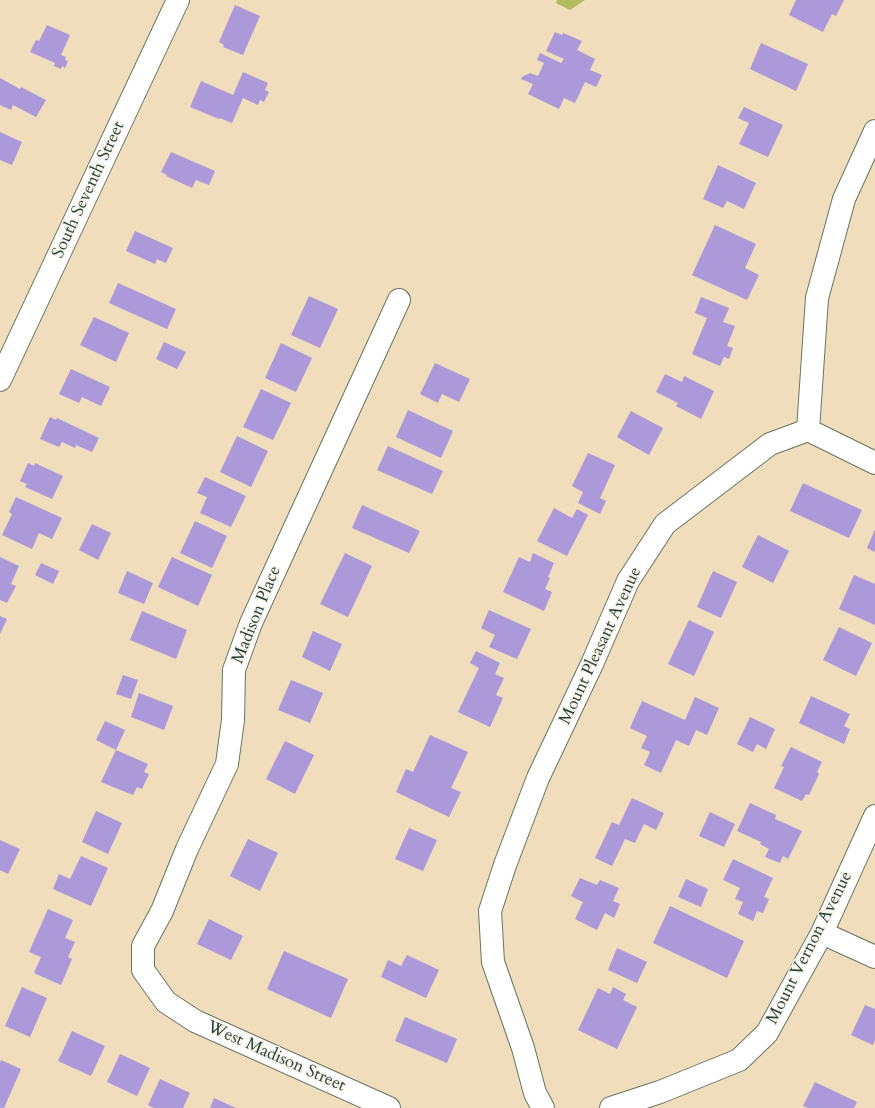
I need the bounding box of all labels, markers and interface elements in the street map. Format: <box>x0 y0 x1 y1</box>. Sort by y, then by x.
street label: South Seventh Street <box>48 118 130 262</box>
street label: Madison Place <box>228 563 286 667</box>
street label: Mount Pleasant Avenue <box>556 564 646 728</box>
street label: Mount Vernon Avenue <box>763 868 857 1028</box>
street label: West Madison Street <box>204 1017 348 1097</box>

